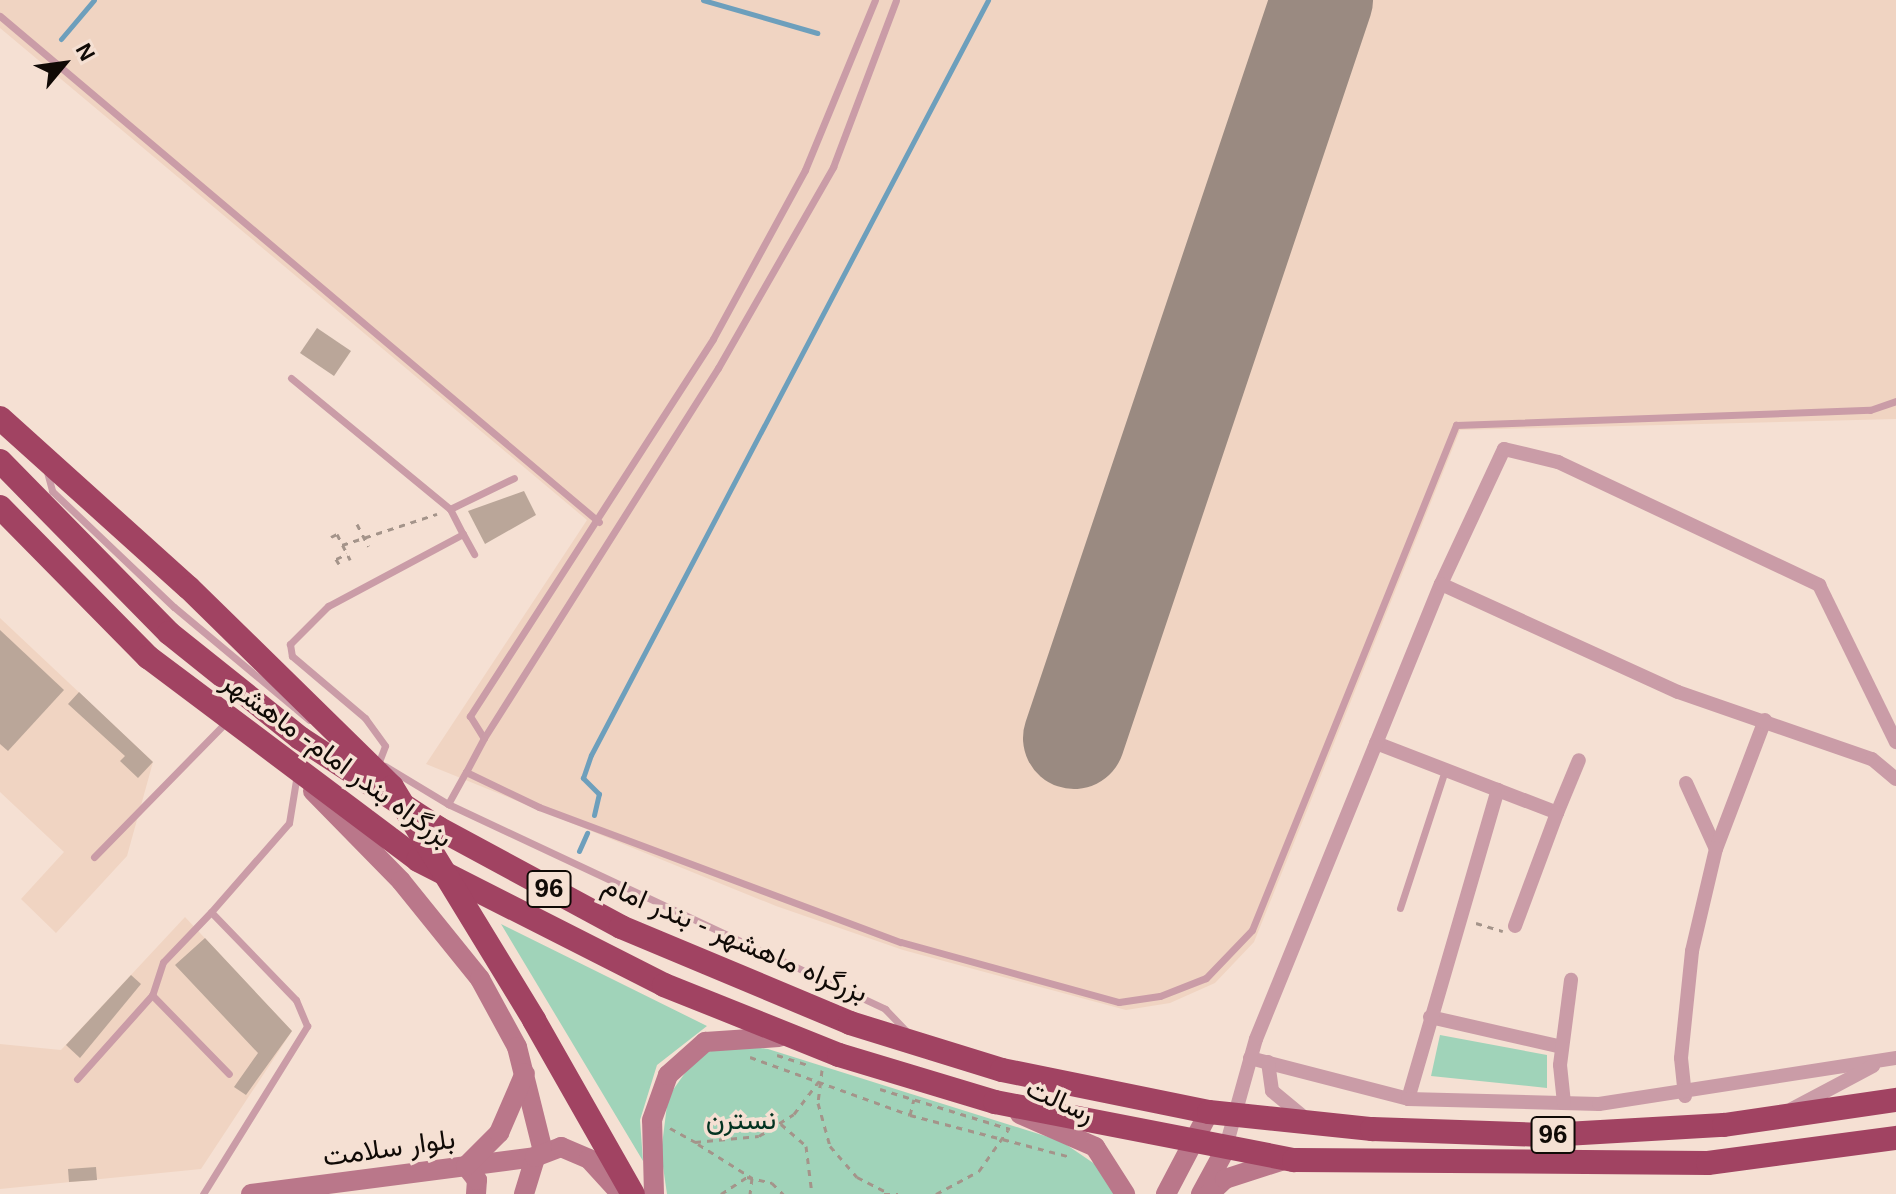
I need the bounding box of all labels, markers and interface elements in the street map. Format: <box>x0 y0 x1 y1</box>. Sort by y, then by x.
north arrow <box>24 24 104 104</box>
text: N <box>71 39 100 65</box>
street label: بزرگراه بندر امام- ماهشهر <box>215 665 459 855</box>
road number: 96 <box>525 867 573 911</box>
street label: بزرگراه ماهشهر - بندر امام <box>597 868 873 1010</box>
street label: رسالت <box>1021 1071 1099 1131</box>
park label: نسترن <box>706 1103 776 1137</box>
road number: 96 <box>1529 1113 1577 1157</box>
street label: بلوار سلامت <box>321 1122 457 1174</box>

